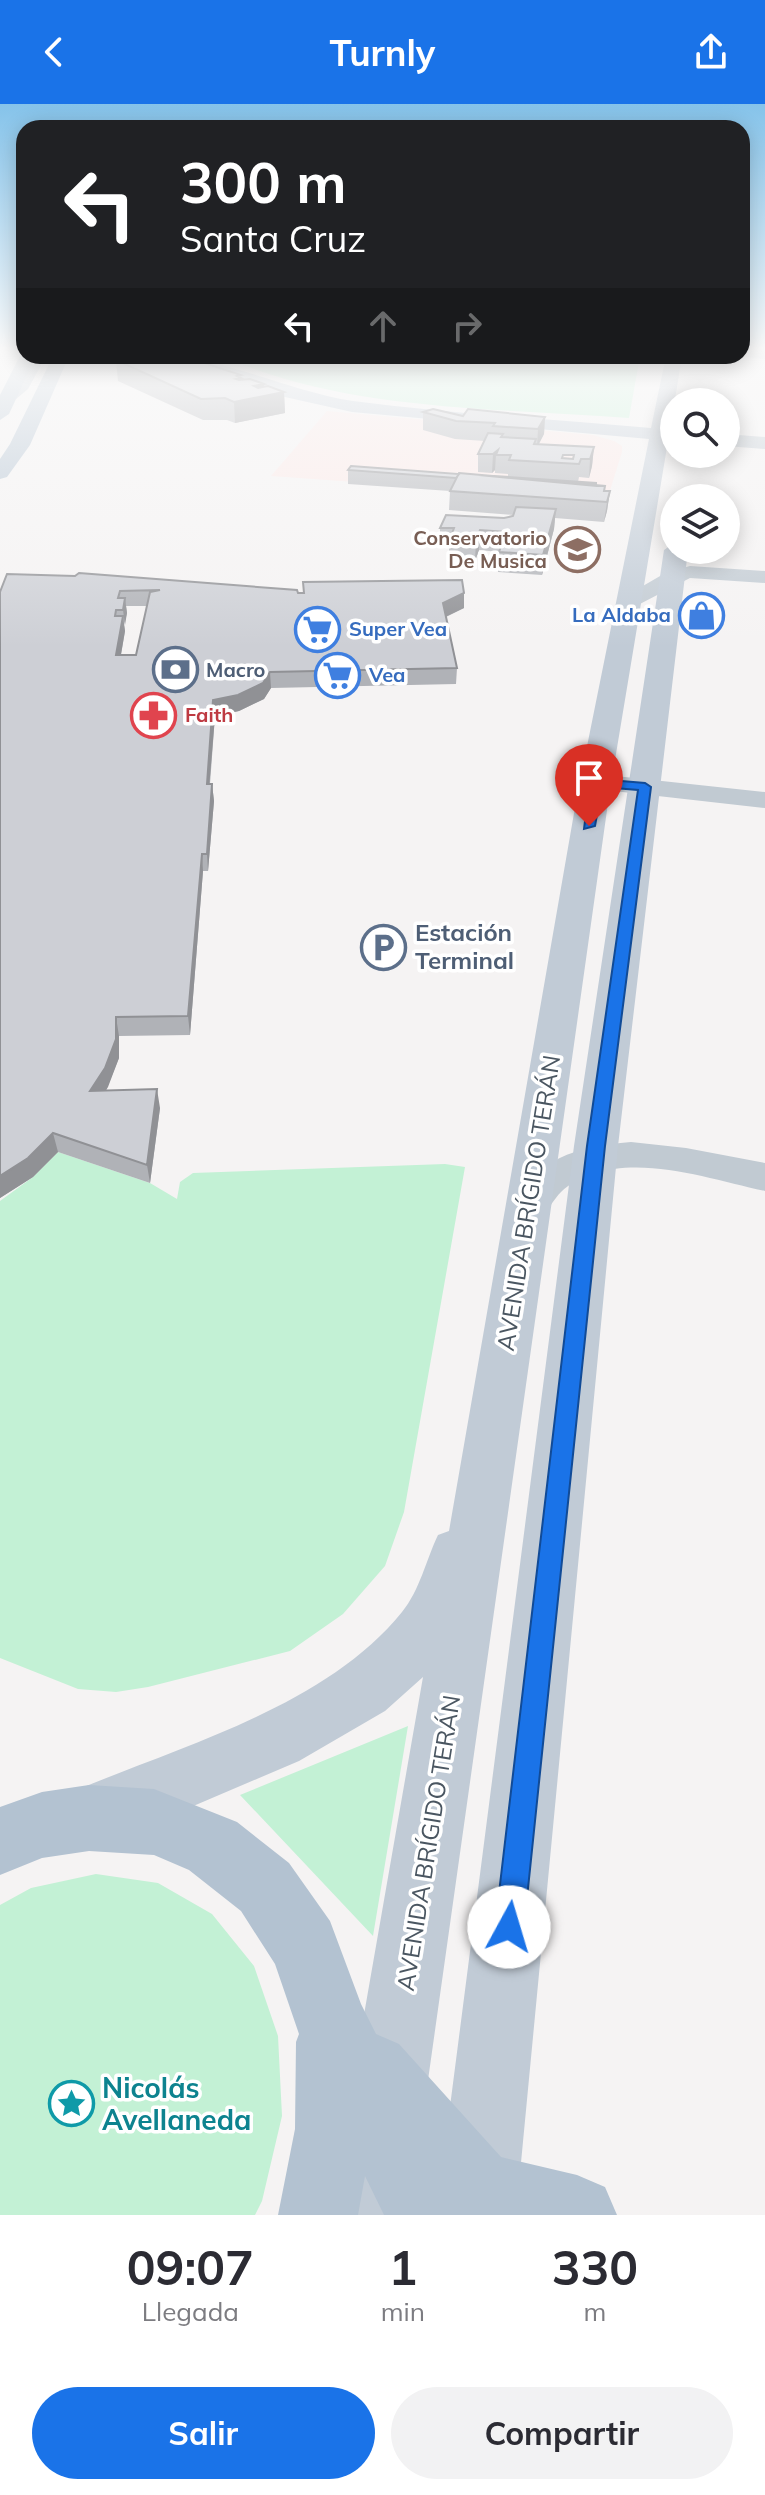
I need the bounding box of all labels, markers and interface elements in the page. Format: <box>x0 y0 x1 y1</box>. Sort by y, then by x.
icon: back <box>32 30 76 74</box>
text: Turnly <box>330 30 435 75</box>
icon: share <box>689 30 733 74</box>
text: 300 m <box>180 147 347 217</box>
icon: left <box>48 152 152 256</box>
text: Santa Cruz <box>180 216 366 261</box>
icon: left <box>277 304 321 348</box>
icon: ahead <box>361 304 405 348</box>
icon: right <box>445 304 489 348</box>
map controls <box>660 388 740 564</box>
button: search <box>660 388 740 468</box>
button: layers <box>660 484 740 564</box>
place label: Conservatorio De Musica <box>413 525 547 573</box>
school or university icon: Conservatorio De Musica <box>554 526 602 574</box>
shop icon: La Aldaba <box>678 591 726 639</box>
place label: La Aldaba <box>572 602 671 627</box>
supermarket icon: Super Vea <box>294 605 342 653</box>
place label: Super Vea <box>349 616 447 641</box>
bank icon: Macro <box>151 646 199 694</box>
supermarket icon: Vea <box>314 651 362 699</box>
place label: Macro <box>206 657 266 682</box>
place label: Vea <box>368 662 406 687</box>
pharmacy icon: Faith <box>130 691 178 739</box>
place label: Faith <box>185 702 233 727</box>
pin <box>555 744 623 826</box>
icon: arrive <box>567 756 611 800</box>
place label: Estación Terminal <box>415 917 514 975</box>
parking icon: Estación Terminal <box>360 923 408 971</box>
street label: AVENIDA BRÍGIDO TERÁN <box>490 1053 566 1353</box>
street label: AVENIDA BRÍGIDO TERÁN <box>390 1693 466 1993</box>
position arrow <box>467 1885 551 1969</box>
place label: Nicolás Avellaneda <box>102 2070 251 2137</box>
place icon: Nicolás Avellaneda <box>47 2080 95 2128</box>
text: 09:07 <box>127 2237 254 2297</box>
text: 1 <box>388 2237 417 2297</box>
text: 330 <box>552 2237 638 2297</box>
text: Llegada <box>142 2295 239 2328</box>
text: min <box>381 2295 425 2328</box>
text: m <box>584 2295 606 2328</box>
button: Salir <box>32 2387 375 2479</box>
button: Compartir <box>391 2387 733 2479</box>

